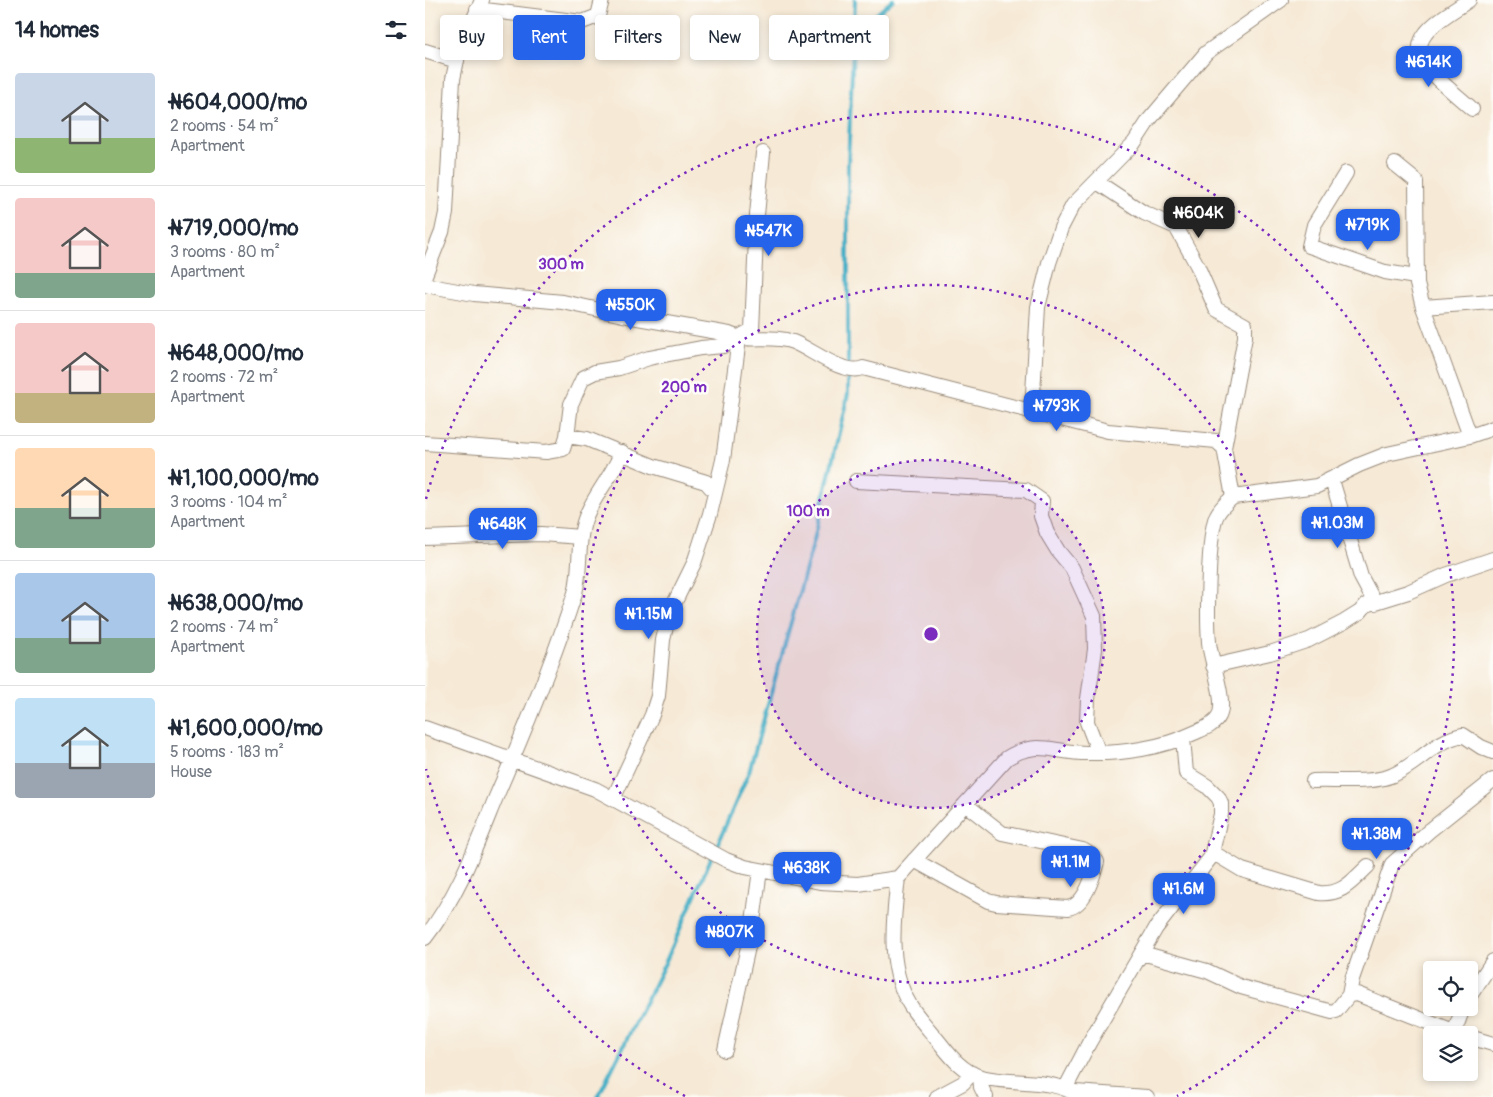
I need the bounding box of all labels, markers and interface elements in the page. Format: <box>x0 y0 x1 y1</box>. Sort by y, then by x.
chip: Buy <box>440 15 503 60</box>
chip: Rent <box>513 15 585 60</box>
chip: Filters <box>595 15 680 60</box>
chip: New <box>690 15 759 60</box>
chip: Apartment <box>769 15 889 60</box>
icon: filters <box>382 16 410 44</box>
text: 14 homes <box>15 17 99 44</box>
pin: ₦614K <box>1394 46 1464 88</box>
text: ₦614K <box>1407 52 1451 72</box>
text: ₦604,000/mo <box>170 89 307 116</box>
icon: home <box>55 93 115 153</box>
text: 2 rooms · 54 m² <box>170 116 279 136</box>
text: Apartment <box>170 136 245 156</box>
pin: ₦604K <box>1164 196 1234 239</box>
text: ₦604K <box>1175 203 1223 223</box>
pin: ₦719K <box>1333 208 1403 251</box>
pin: ₦547K <box>734 214 804 257</box>
text: ₦719,000/mo <box>170 215 299 242</box>
text: ₦719K <box>1347 215 1389 235</box>
icon: home <box>55 218 115 278</box>
text: ₦547K <box>746 221 792 241</box>
text: 3 rooms · 80 m² <box>170 242 280 262</box>
text: 300 m <box>538 255 584 274</box>
text: Apartment <box>170 262 245 282</box>
pin: ₦550K <box>596 288 666 331</box>
text: ₦550K <box>607 295 655 315</box>
text: ₦648,000/mo <box>170 340 303 367</box>
icon: home <box>55 343 115 403</box>
text: 2 rooms · 72 m² <box>170 367 278 387</box>
text: 200 m <box>661 378 707 397</box>
text: Apartment <box>170 387 245 407</box>
pin: ₦793K <box>1022 390 1092 432</box>
text: ₦793K <box>1035 396 1079 416</box>
text: ₦1,100,000/mo <box>170 465 319 492</box>
icon: home <box>55 468 115 528</box>
text: 3 rooms · 104 m² <box>170 492 287 512</box>
text: 100 m <box>787 502 829 521</box>
pin: ₦1.03M <box>1297 506 1379 549</box>
pin: ₦648K <box>468 508 538 550</box>
text: Apartment <box>170 512 245 532</box>
text: ₦1.03M <box>1313 513 1363 533</box>
text: ₦648K <box>480 514 526 534</box>
text: ₦638,000/mo <box>170 590 303 617</box>
icon: home <box>55 593 115 653</box>
pin: ₦1.15M <box>608 598 690 640</box>
text: ₦1.15M <box>626 604 672 624</box>
text: 2 rooms · 74 m² <box>170 617 279 637</box>
centre of rings <box>922 625 940 643</box>
text: Apartment <box>170 637 245 657</box>
text: ₦1,600,000/mo <box>170 715 323 742</box>
icon: home <box>55 718 115 778</box>
text: 5 rooms · 183 m² <box>170 742 284 762</box>
text: House <box>170 762 212 782</box>
pin: ₦1.38M <box>1336 818 1418 860</box>
text: ₦1.38M <box>1353 824 1401 844</box>
pin: ₦1.1M <box>1036 846 1106 888</box>
pin: ₦638K <box>772 852 842 894</box>
text: ₦1.1M <box>1052 852 1090 872</box>
text: ₦638K <box>784 858 830 878</box>
pin: ₦1.6M <box>1149 872 1219 915</box>
text: ₦1.6M <box>1164 879 1204 899</box>
pin: ₦807K <box>695 916 765 958</box>
text: ₦807K <box>707 922 753 942</box>
map controls <box>1423 961 1478 1081</box>
button: locate <box>1423 961 1478 1016</box>
button: layers <box>1423 1026 1478 1081</box>

